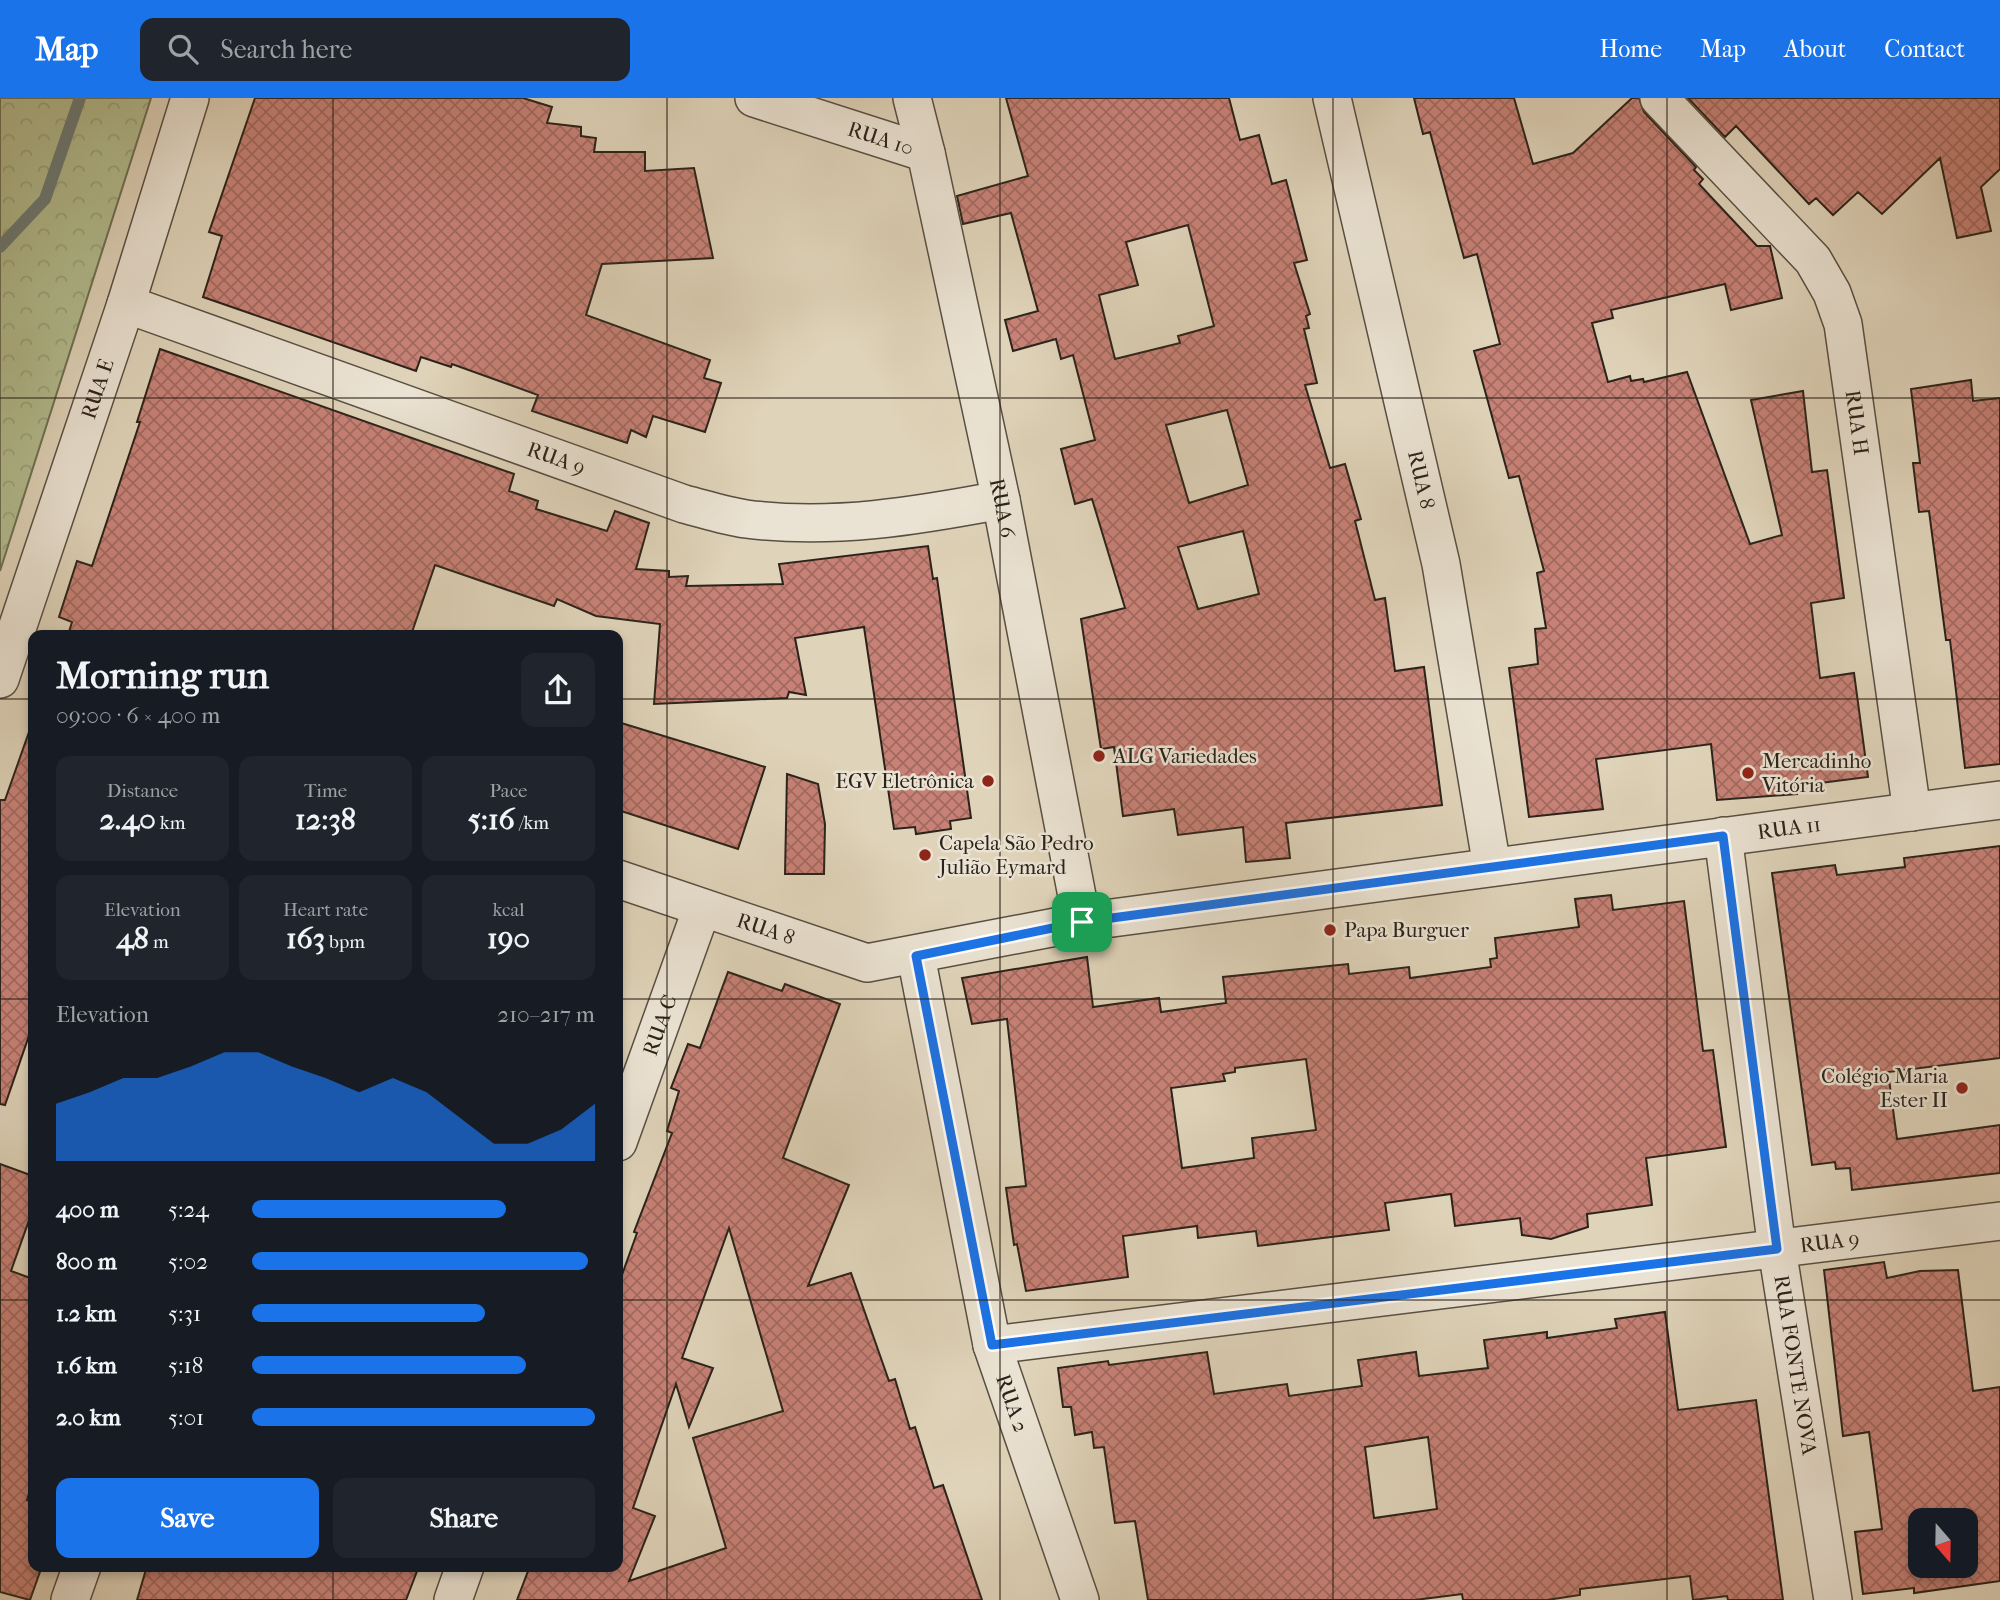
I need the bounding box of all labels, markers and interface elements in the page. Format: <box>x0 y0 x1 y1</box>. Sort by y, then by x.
search box <box>140 18 630 81</box>
text: Map <box>35 30 98 69</box>
icon: search <box>164 30 202 68</box>
text: Search here <box>220 34 352 65</box>
text: Home <box>1600 35 1662 63</box>
text: Map <box>1700 35 1746 63</box>
text: About <box>1784 35 1846 63</box>
text: Contact <box>1884 35 1965 63</box>
street label: RUA 10 <box>845 117 917 160</box>
street label: RUA E <box>76 356 119 422</box>
street label: RUA H <box>1840 388 1873 457</box>
street label: RUA 9 <box>524 437 588 480</box>
street label: RUA 8 <box>1403 448 1440 511</box>
street label: RUA 6 <box>985 476 1020 541</box>
text: Morning run <box>56 653 269 698</box>
button: share <box>521 653 595 727</box>
text: 09:00 · 6 × 400 m <box>56 702 220 729</box>
place label: ALG Variedades <box>1112 744 1257 768</box>
marker: ALG Variedades <box>1091 748 1107 764</box>
place label: Mercadinho Vitória <box>1761 749 1871 797</box>
marker: Mercadinho Vitória <box>1740 765 1756 781</box>
place label: EGV Eletrônica <box>835 769 974 793</box>
marker: EGV Eletrônica <box>980 773 996 789</box>
text: Distance <box>107 780 178 802</box>
text: Time <box>304 780 347 802</box>
text: Pace <box>490 780 527 802</box>
text: 2.40 <box>100 802 156 837</box>
text: 12:38 <box>295 802 356 837</box>
text: 5:16 <box>468 802 515 837</box>
text: km <box>156 812 185 834</box>
text: /km <box>515 812 549 834</box>
street label: RUA 11 <box>1756 812 1822 844</box>
place label: Capela São Pedro Julião Eymard <box>937 831 1094 879</box>
marker: Capela São Pedro Julião Eymard <box>917 847 933 863</box>
pin <box>1052 892 1112 952</box>
text: Elevation <box>104 899 181 921</box>
text: Heart rate <box>283 899 368 921</box>
text: kcal <box>493 899 524 921</box>
icon: arrive <box>1063 903 1101 941</box>
street label: RUA 8 <box>734 908 798 950</box>
place label: Papa Burguer <box>1344 918 1469 942</box>
text: 48 <box>116 921 149 956</box>
text: 163 <box>286 921 325 956</box>
text: 190 <box>487 921 530 956</box>
marker: Papa Burguer <box>1322 922 1338 938</box>
text: m <box>149 931 169 953</box>
text: bpm <box>325 931 365 953</box>
street label: RUA C <box>638 992 682 1059</box>
text: Elevation <box>56 1001 149 1028</box>
text: 210–217 m <box>497 1001 595 1028</box>
place label: Colégio Maria Ester II <box>1821 1064 1948 1112</box>
marker: Colégio Maria Ester II <box>1954 1080 1970 1096</box>
text: 400 m <box>56 1196 119 1223</box>
text: 5:24 <box>168 1196 209 1223</box>
street label: RUA 9 <box>1798 1226 1861 1258</box>
text: 800 m <box>56 1248 117 1275</box>
text: 5:02 <box>168 1248 208 1275</box>
street label: RUA FONTE NOVA <box>1769 1273 1822 1457</box>
text: 1.2 km <box>56 1300 116 1327</box>
text: 5:31 <box>168 1300 201 1327</box>
text: 1.6 km <box>56 1352 117 1379</box>
text: 5:18 <box>168 1352 203 1379</box>
street label: RUA 2 <box>991 1371 1033 1436</box>
text: 2.0 km <box>56 1404 121 1431</box>
text: 5:01 <box>168 1404 204 1431</box>
button: Save <box>56 1478 319 1558</box>
button: Share <box>333 1478 595 1558</box>
north arrow <box>1908 1508 1978 1578</box>
map controls <box>1908 1508 1978 1578</box>

